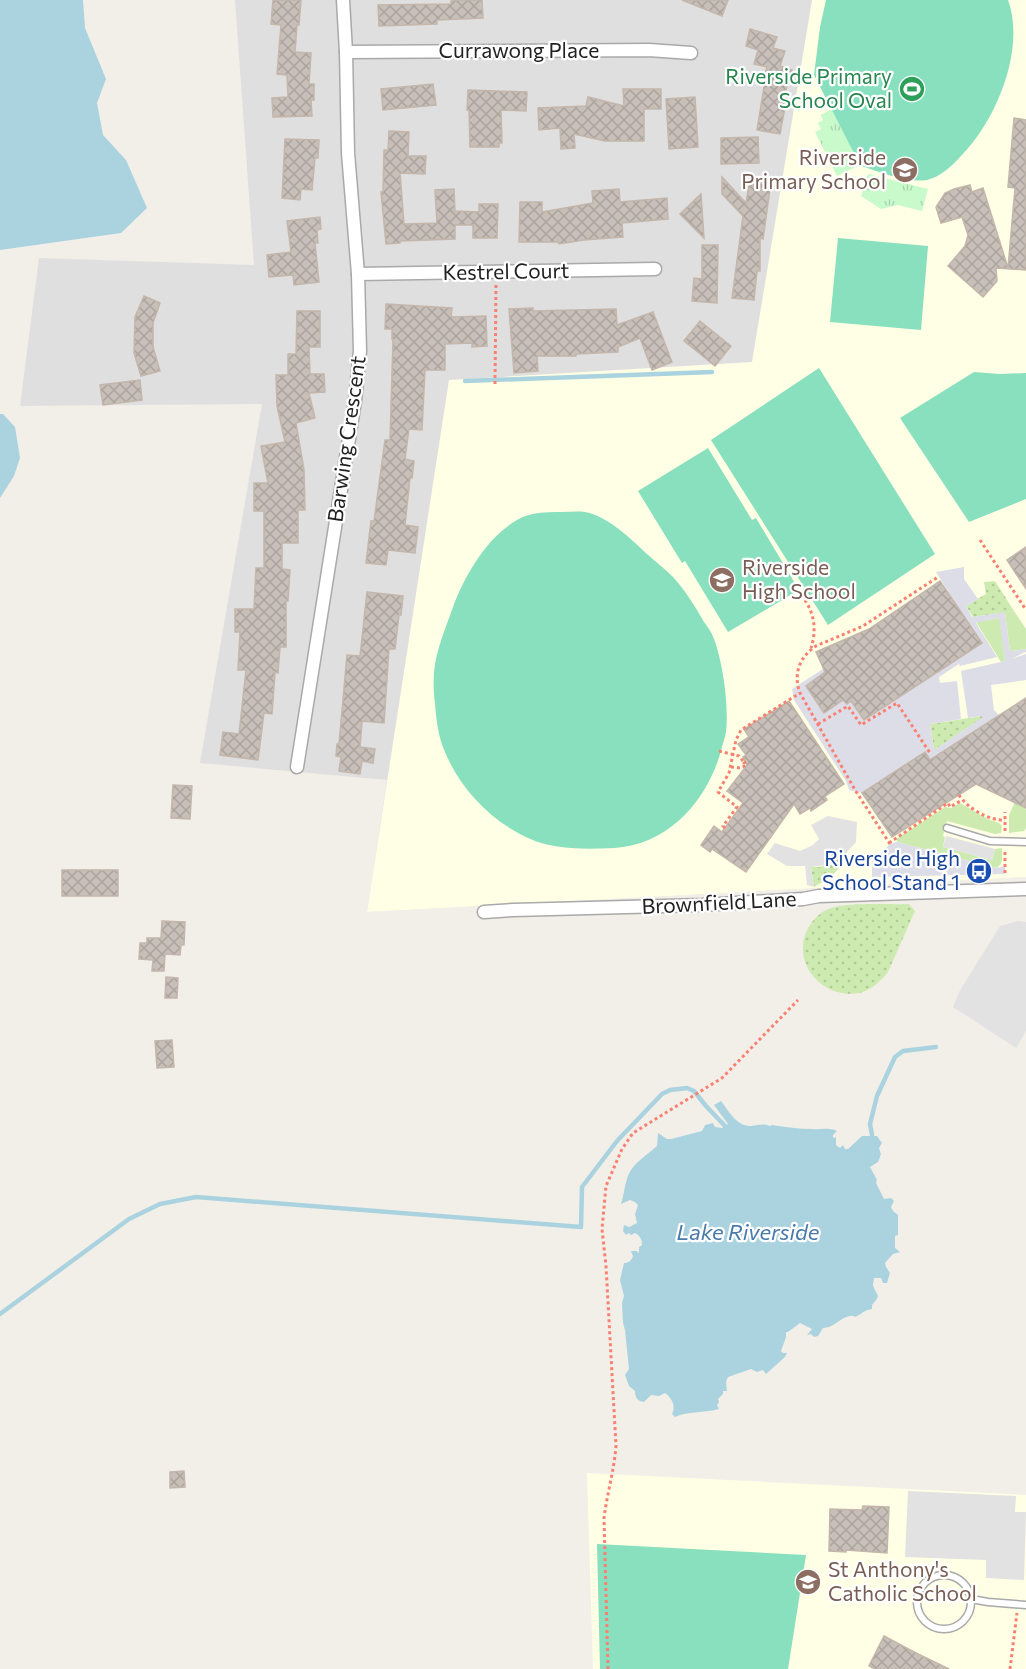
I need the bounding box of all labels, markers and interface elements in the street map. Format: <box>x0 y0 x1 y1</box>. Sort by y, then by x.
street label: Currawong Place <box>439 37 599 62</box>
place label: Riverside Primary School Oval <box>725 63 892 112</box>
sports icon: Riverside Primary School Oval <box>897 74 927 104</box>
place label: Riverside Primary School <box>741 144 886 193</box>
school or university icon: Riverside Primary School <box>890 155 920 185</box>
street label: Kestrel Court <box>442 257 570 284</box>
street label: Barwing Crescent <box>321 354 370 524</box>
place label: Riverside High School <box>742 554 856 603</box>
school or university icon: Riverside High School <box>707 565 737 595</box>
place label: Riverside High School Stand 1 <box>822 845 960 894</box>
bus stop icon: Riverside High School Stand 1 <box>964 856 994 886</box>
street label: Brownfield Lane <box>641 885 797 918</box>
water label: Lake Riverside <box>677 1218 820 1245</box>
place label: St Anthony's Catholic School <box>828 1556 977 1605</box>
school or university icon: St Anthony's Catholic School <box>793 1567 823 1597</box>

